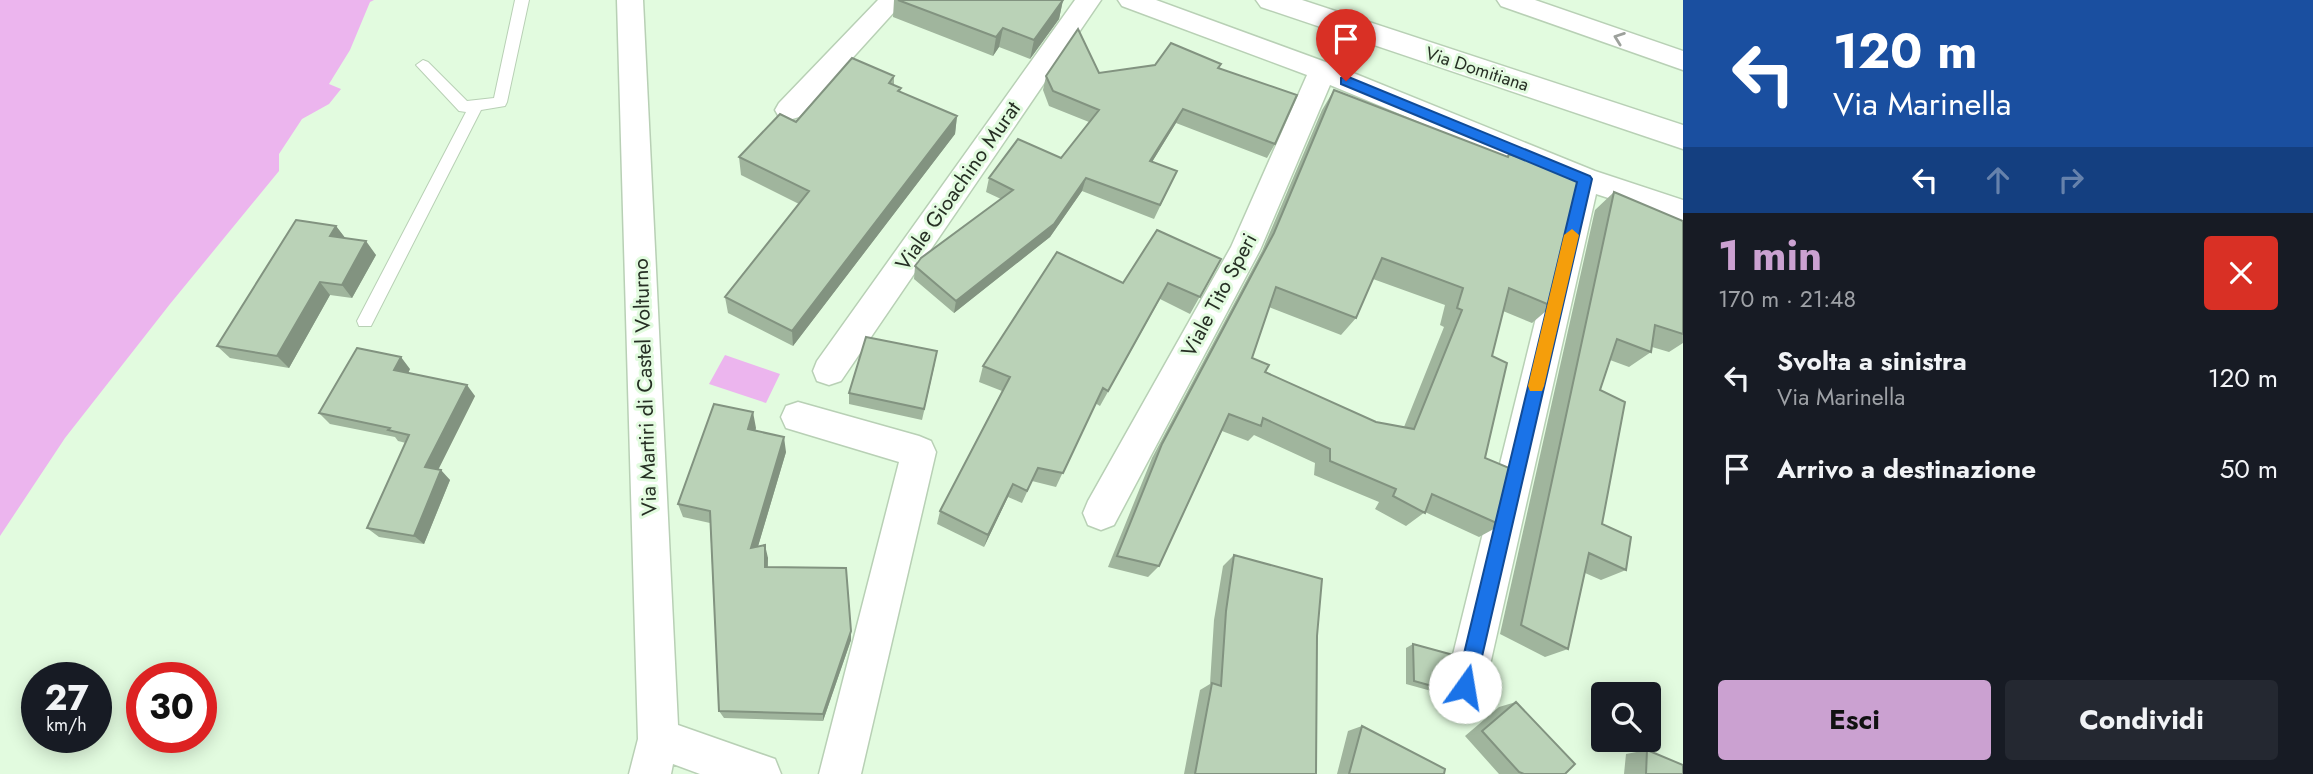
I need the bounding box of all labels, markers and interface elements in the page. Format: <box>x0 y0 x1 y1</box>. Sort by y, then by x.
pin <box>1316 9 1376 81</box>
text: 120 m <box>1833 16 1977 86</box>
icon: arrive <box>1327 20 1365 58</box>
icon: left <box>1718 28 1809 119</box>
one-way arrow <box>1613 33 1625 47</box>
street label: Via Domitiana <box>1422 40 1532 98</box>
text: Via Marinella <box>1833 81 2011 127</box>
street label: Viale Gioachino Murat <box>888 95 1028 277</box>
icon: left <box>1906 161 1944 199</box>
icon: ahead <box>1979 161 2017 199</box>
icon: right <box>2052 161 2090 199</box>
text: 1 min <box>1718 225 1822 286</box>
street label: Viale Tito Speri <box>1174 228 1264 362</box>
button: close <box>2204 236 2278 310</box>
street label: Via Martiri di Castel Volturno <box>626 258 664 516</box>
text: 170 m · 21:48 <box>1718 282 1856 316</box>
text: Svolta a sinistra <box>1777 342 1967 380</box>
icon: left <box>1718 359 1756 397</box>
text: 120 m <box>2208 359 2278 397</box>
text: Via Marinella <box>1777 380 1905 414</box>
icon: arrive <box>1718 450 1756 488</box>
text: Arrivo a destinazione <box>1777 450 2036 488</box>
text: 50 m <box>2220 450 2278 488</box>
position arrow <box>1428 650 1502 724</box>
speed limit sign: 30 <box>126 662 217 753</box>
text: 27 <box>44 673 89 723</box>
button: Esci <box>1718 680 1991 760</box>
button: Condividi <box>2005 680 2278 760</box>
map controls <box>1591 682 1661 752</box>
button: search <box>1591 682 1661 752</box>
text: km/h <box>46 712 87 738</box>

